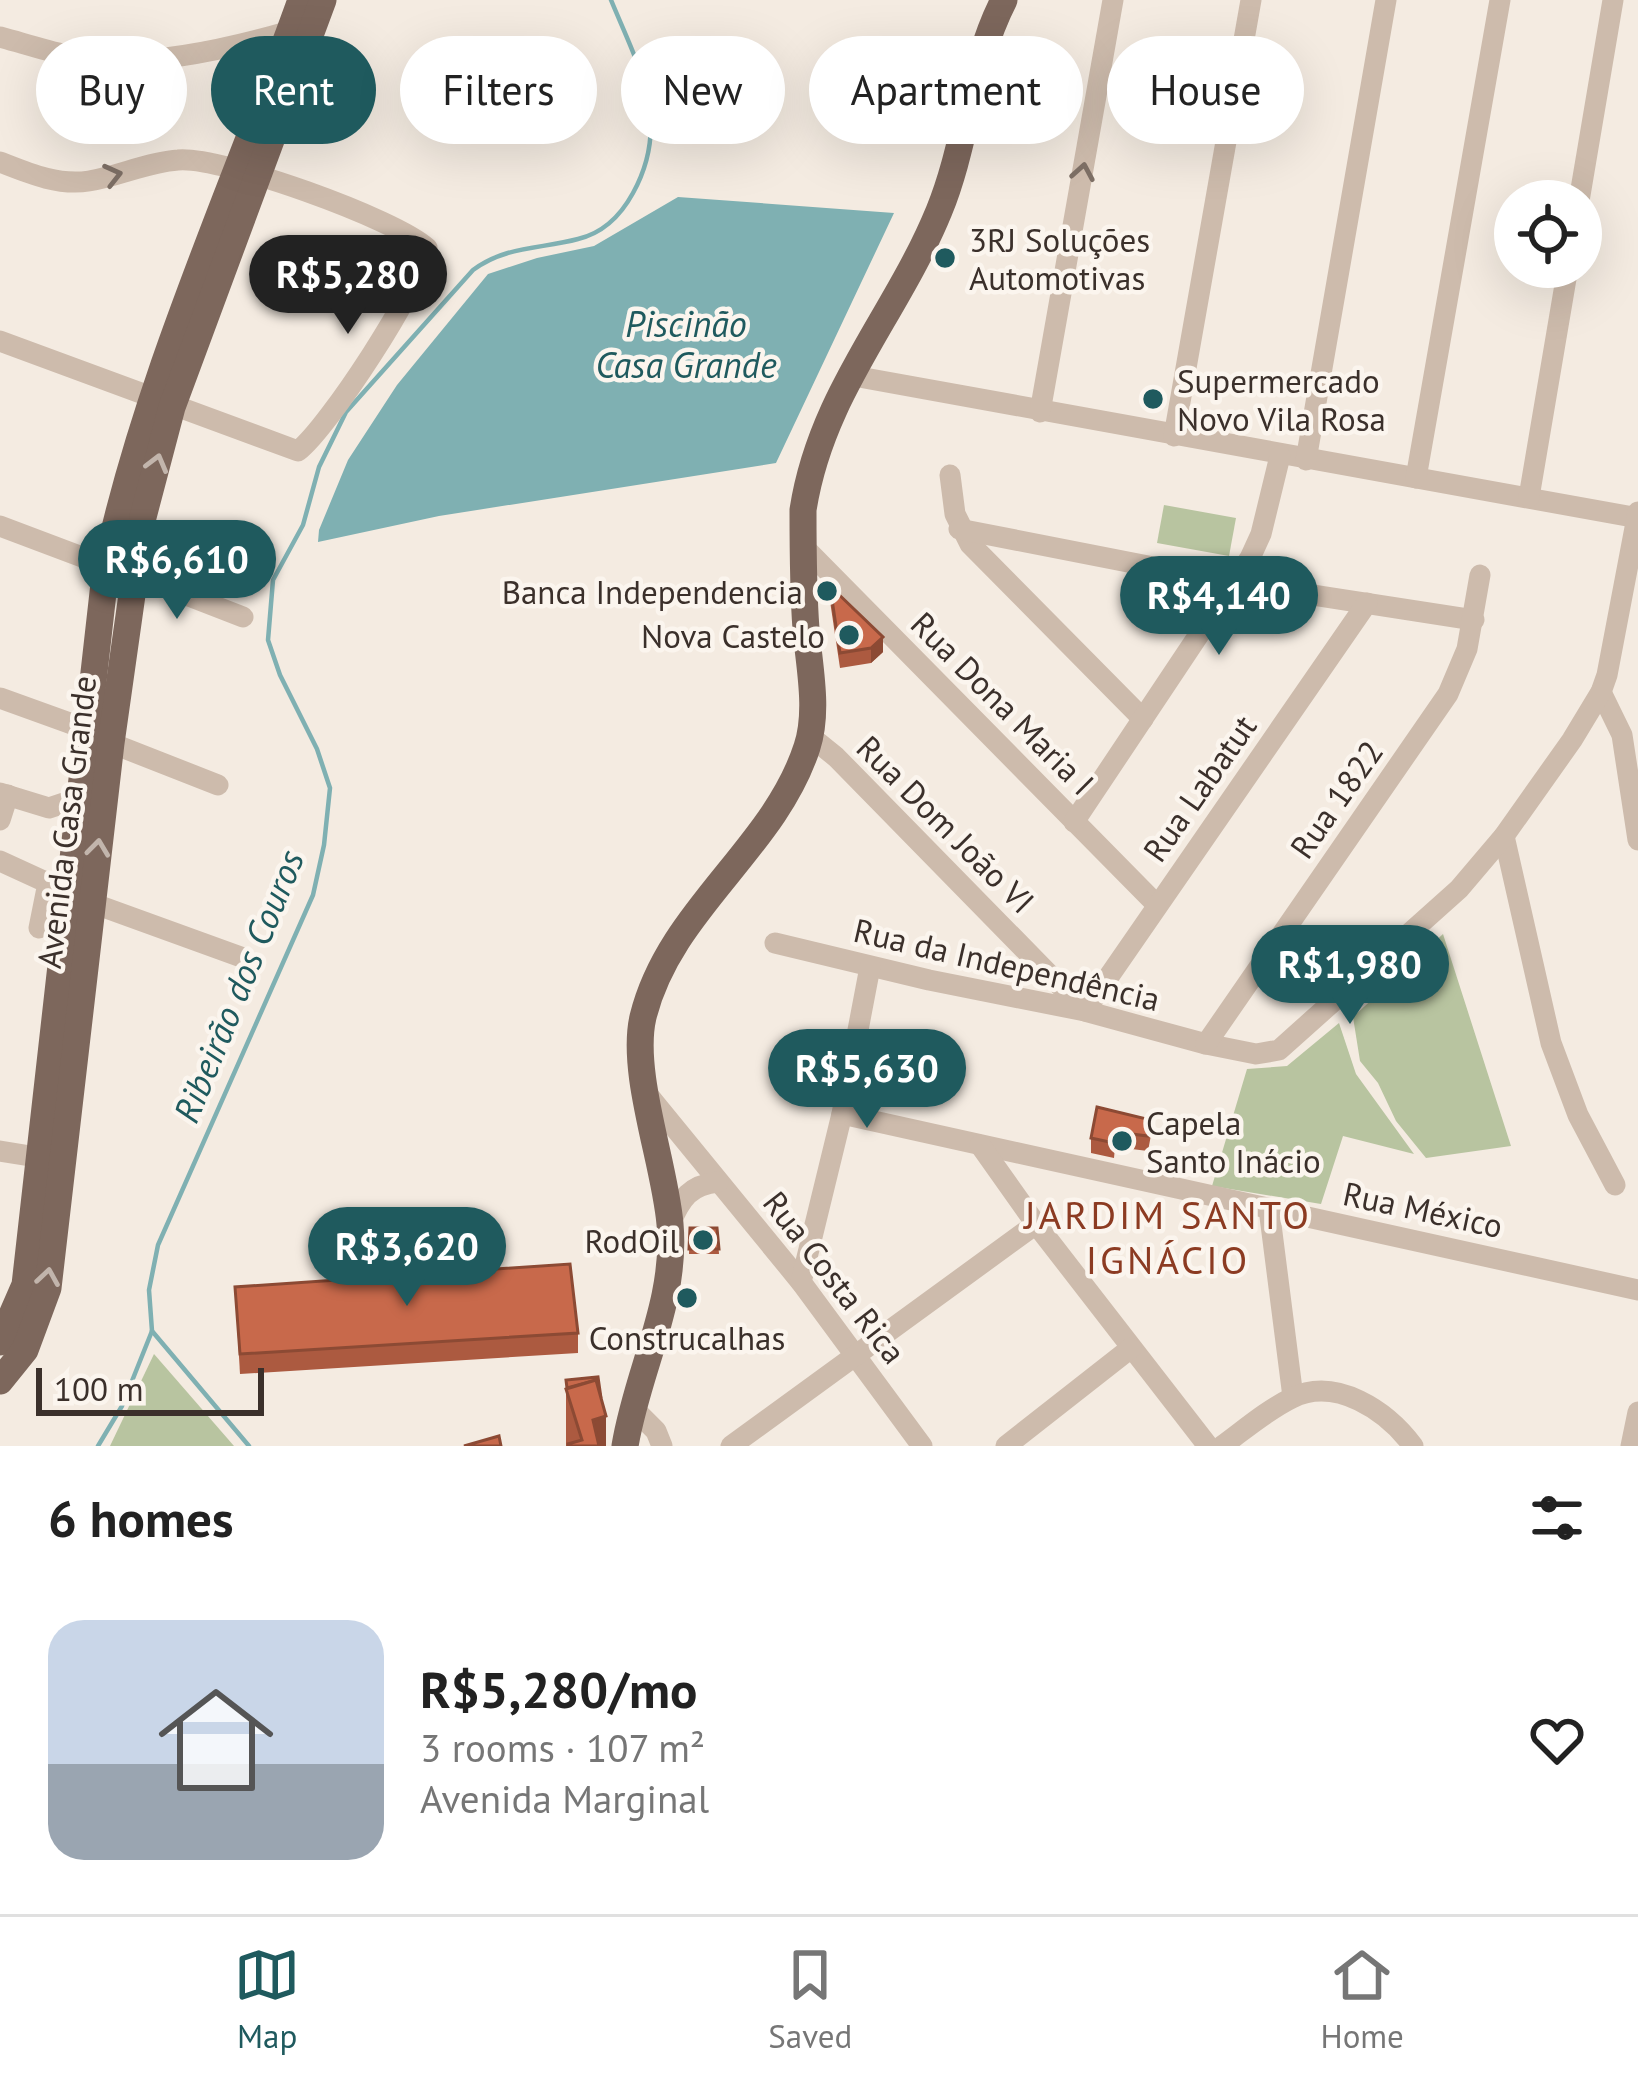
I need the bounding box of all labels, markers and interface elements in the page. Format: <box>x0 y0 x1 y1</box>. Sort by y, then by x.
chip: Buy <box>36 36 187 144</box>
chip: Rent <box>211 36 376 144</box>
chip: Filters <box>400 36 597 144</box>
chip: New <box>621 36 785 144</box>
chip: Apartment <box>809 36 1083 144</box>
chip: House <box>1107 36 1304 144</box>
one-way arrow <box>1069 163 1094 183</box>
one-way arrow <box>102 164 123 189</box>
map controls <box>1494 180 1602 288</box>
button: locate <box>1494 180 1602 288</box>
place label: 3RJ Soluções Automotivas <box>969 218 1150 299</box>
pin: R$5,280 <box>237 235 459 337</box>
marker: 3RJ Soluções Automotivas <box>932 245 958 271</box>
text: R$5,280 <box>276 248 420 299</box>
water label: Piscinão Casa Grande <box>595 300 777 388</box>
place label: Supermercado Novo Vila Rosa <box>1177 359 1386 440</box>
marker: Supermercado Novo Vila Rosa <box>1140 386 1166 412</box>
one-way arrow <box>143 453 168 474</box>
pin: R$6,610 <box>66 520 288 622</box>
text: R$6,610 <box>105 533 249 584</box>
pin: R$4,140 <box>1108 556 1330 658</box>
text: R$4,140 <box>1147 569 1291 620</box>
place label: Banca Independencia <box>502 570 803 613</box>
marker: Banca Independencia <box>814 578 840 604</box>
street label: Rua Dona Maria I <box>902 602 1104 804</box>
place label: Nova Castelo <box>641 614 825 657</box>
marker: Nova Castelo <box>836 622 862 648</box>
street label: Avenida Casa Grande <box>27 673 105 971</box>
street label: Rua Labatut <box>1133 706 1265 870</box>
street label: Rua Dom João VI <box>848 726 1044 922</box>
street label: Rua 1822 <box>1280 732 1392 866</box>
one-way arrow <box>85 838 111 858</box>
water label: Ribeirão dos Couros <box>162 842 314 1129</box>
street label: Rua da Independência <box>850 908 1164 1020</box>
pin: R$1,980 <box>1239 925 1461 1027</box>
text: R$1,980 <box>1278 938 1422 989</box>
pin: R$5,630 <box>756 1029 978 1131</box>
text: R$5,630 <box>795 1042 939 1093</box>
place label: Capela Santo Inácio <box>1146 1101 1321 1182</box>
marker: Capela Santo Inácio <box>1109 1128 1135 1154</box>
street label: Rua México <box>1339 1171 1507 1247</box>
street label: Rua Costa Rica <box>754 1182 916 1372</box>
district label: JARDIM SANTO IGNÁCIO <box>1022 1189 1312 1285</box>
pin: R$3,620 <box>296 1207 518 1309</box>
place label: RodOil <box>584 1219 679 1262</box>
text: R$3,620 <box>335 1220 479 1271</box>
marker: RodOil <box>690 1227 716 1253</box>
one-way arrow <box>35 1268 60 1288</box>
marker: Construcalhas <box>674 1285 700 1311</box>
place label: Construcalhas <box>589 1316 785 1359</box>
scale bar <box>36 1362 264 1415</box>
text: 100 m <box>54 1367 144 1410</box>
text: 6 homes <box>48 1485 234 1551</box>
icon: filters <box>1524 1485 1590 1551</box>
text: R$5,280/mo <box>420 1656 697 1722</box>
icon: home <box>144 1668 288 1812</box>
icon: heart <box>1524 1707 1590 1773</box>
text: 3 rooms · 107 m² <box>420 1722 705 1773</box>
text: Avenida Marginal <box>420 1773 709 1824</box>
tab: Map <box>234 1942 300 2057</box>
tab: Saved <box>768 1942 852 2057</box>
tab: Home <box>1320 1942 1404 2057</box>

